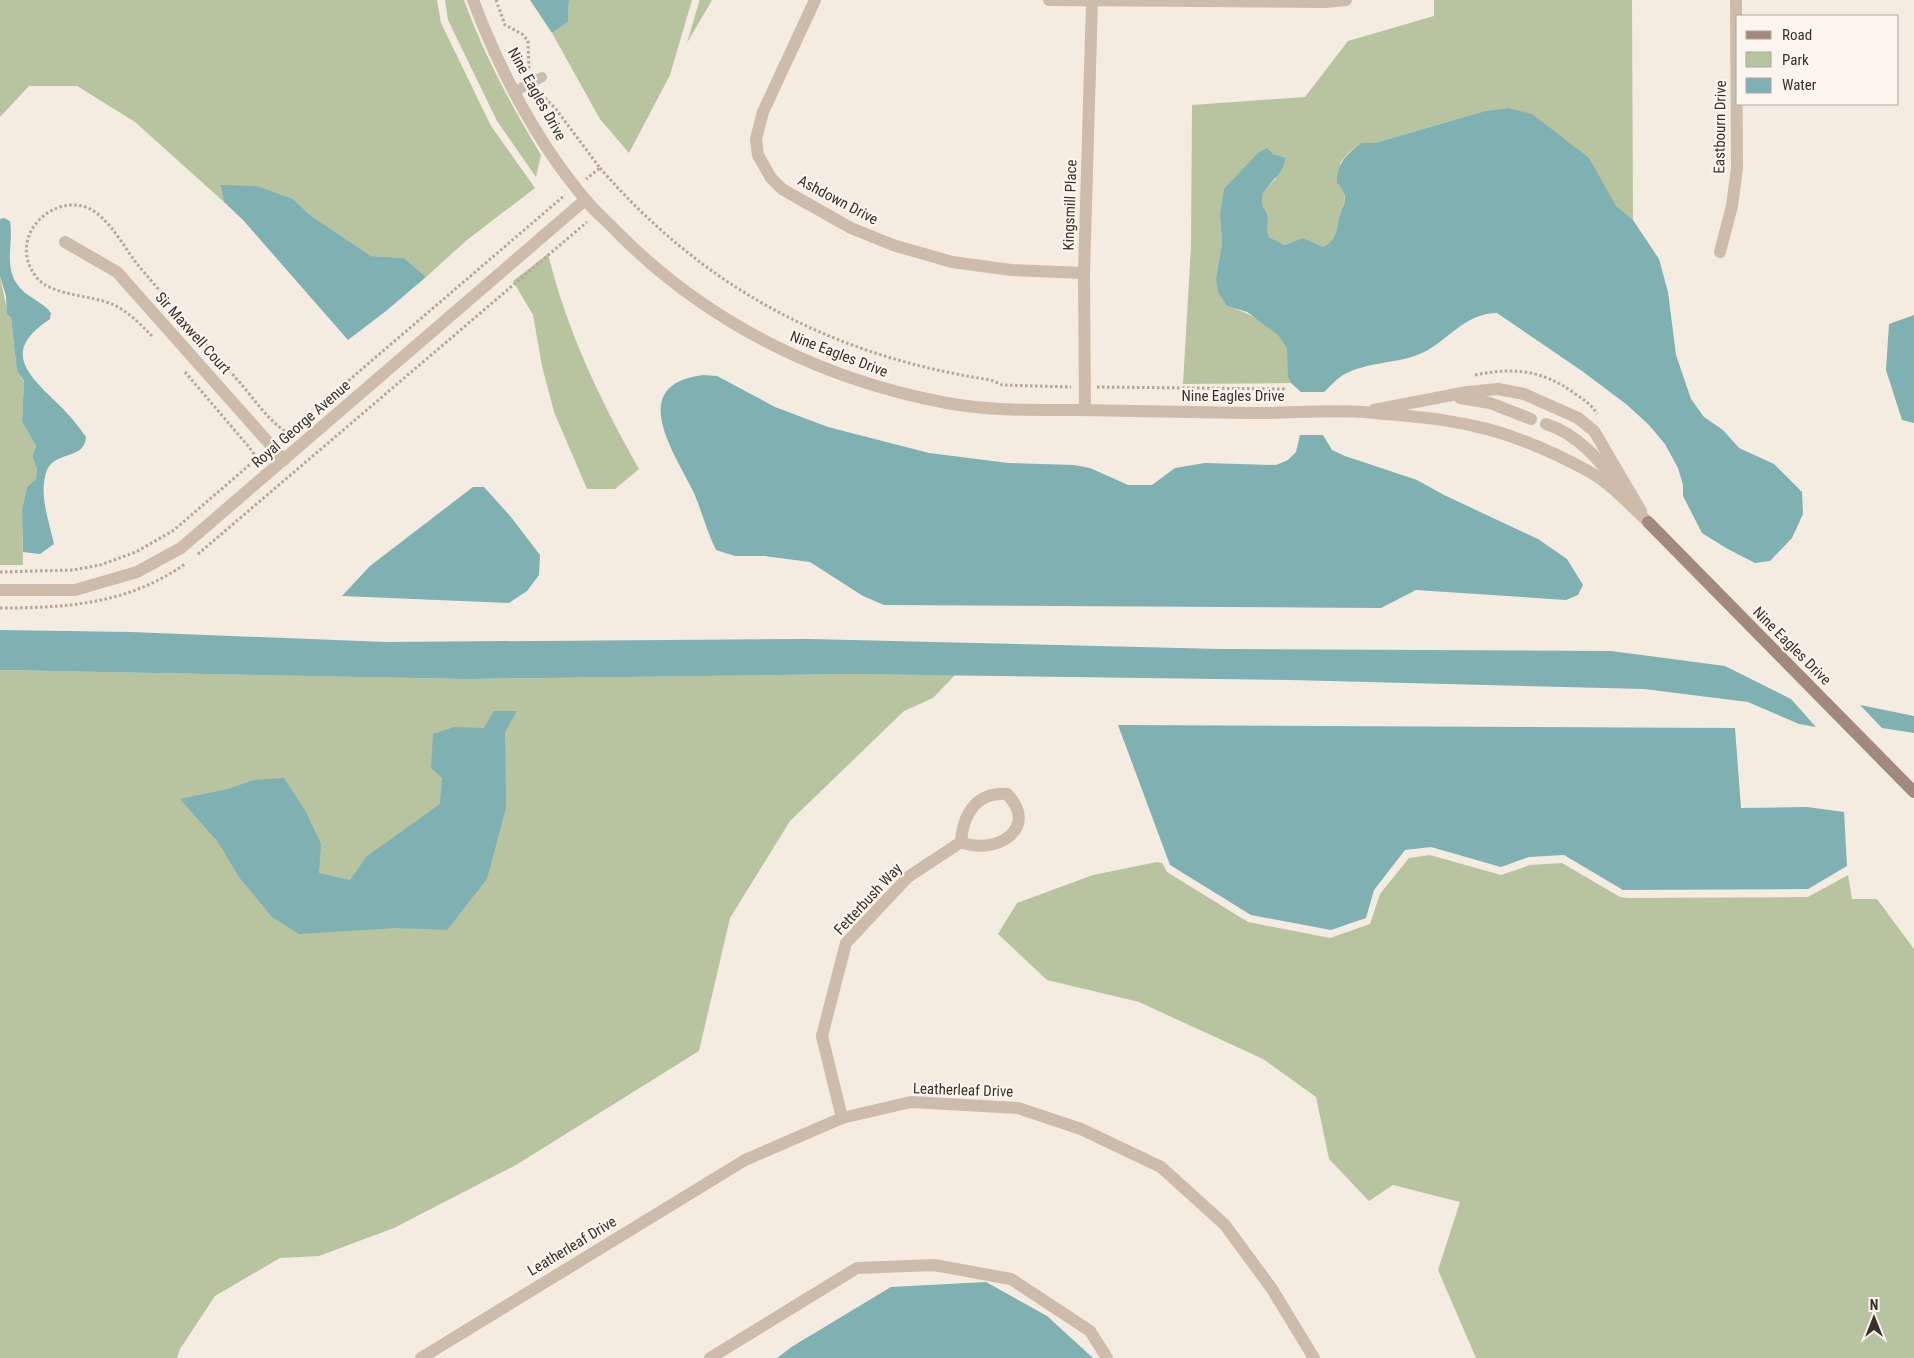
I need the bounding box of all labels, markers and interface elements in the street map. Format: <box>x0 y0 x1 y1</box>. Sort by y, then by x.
legend <box>1736 15 1899 105</box>
text: Road <box>1782 26 1812 44</box>
street label: Nine Eagles Drive <box>504 45 570 143</box>
text: Park <box>1782 51 1809 69</box>
text: Water <box>1782 76 1817 94</box>
street label: Eastbourn Drive <box>1710 80 1730 174</box>
street label: Kingsmill Place <box>1059 159 1081 251</box>
street label: Ashdown Drive <box>795 171 881 229</box>
street label: Sir Maxwell Court <box>151 288 235 378</box>
street label: Nine Eagles Drive <box>788 327 890 381</box>
street label: Royal George Avenue <box>248 376 354 472</box>
street label: Nine Eagles Drive <box>1181 387 1285 405</box>
street label: Nine Eagles Drive <box>1749 603 1835 689</box>
street label: Fetterbush Way <box>830 859 906 939</box>
street label: Leatherleaf Drive <box>913 1079 1013 1101</box>
street label: Leatherleaf Drive <box>524 1212 620 1280</box>
north arrow <box>1849 1293 1899 1343</box>
text: N <box>1870 1297 1878 1313</box>

